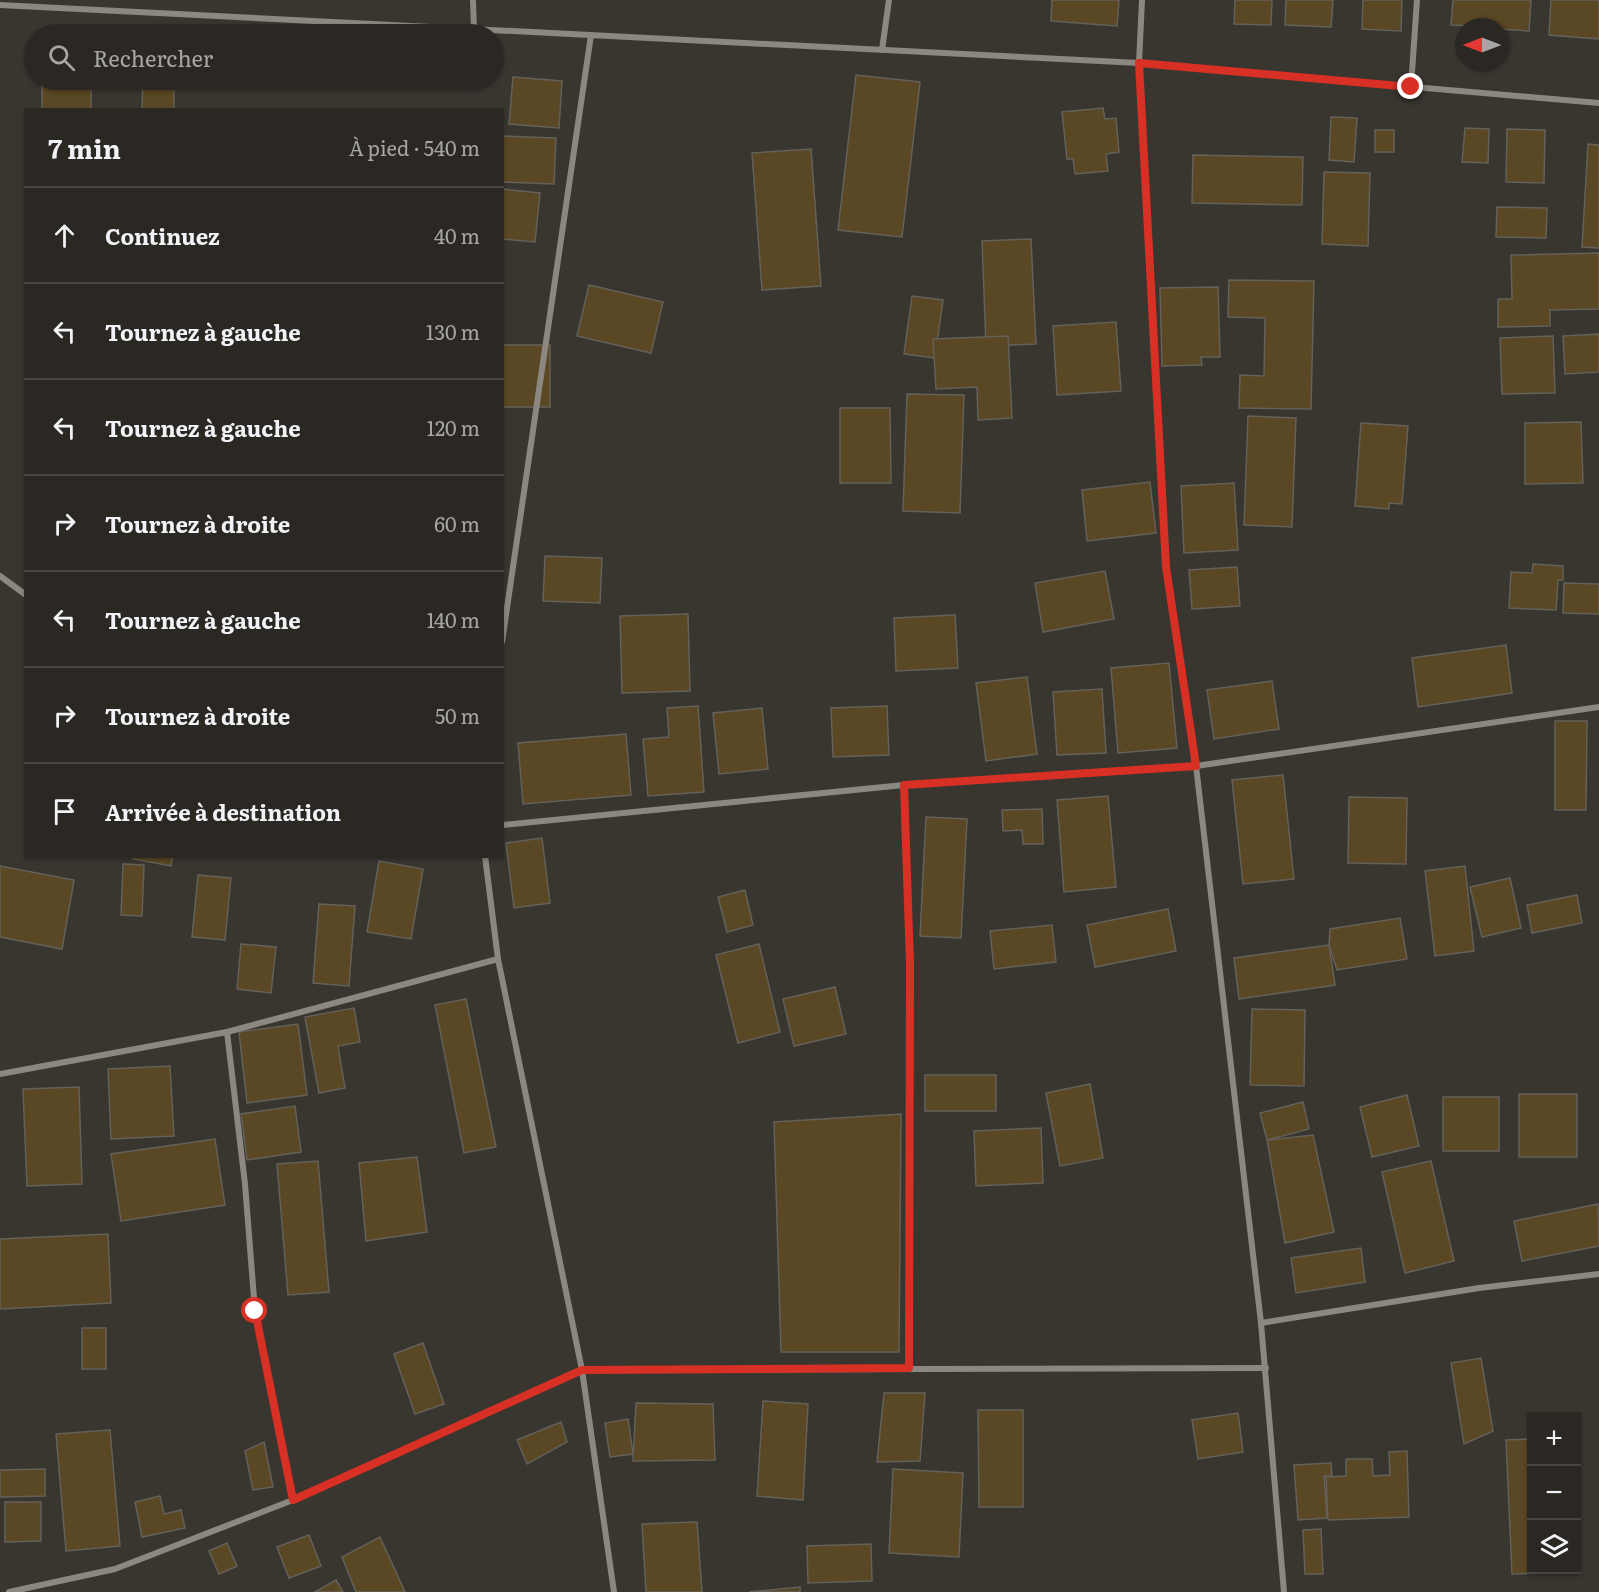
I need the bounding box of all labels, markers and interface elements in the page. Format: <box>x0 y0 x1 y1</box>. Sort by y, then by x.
north arrow <box>1455 18 1509 72</box>
search box <box>24 24 504 90</box>
icon: search <box>45 41 78 74</box>
text: Rechercher <box>93 41 213 74</box>
route end <box>1397 73 1423 99</box>
text: 7 min <box>48 128 121 167</box>
text: À pied · 540 m <box>349 132 480 162</box>
icon: ahead <box>48 219 81 252</box>
text: Continuez <box>105 219 220 252</box>
text: 40 m <box>434 220 480 250</box>
icon: left <box>48 315 81 348</box>
text: Tournez à gauche <box>105 315 301 348</box>
text: 130 m <box>426 316 480 346</box>
icon: left <box>48 411 81 444</box>
text: Tournez à gauche <box>105 411 301 444</box>
text: 120 m <box>427 412 480 442</box>
icon: right <box>48 507 81 540</box>
text: Tournez à droite <box>105 507 290 540</box>
text: 60 m <box>434 508 480 538</box>
icon: left <box>48 603 81 636</box>
text: Tournez à gauche <box>105 603 301 636</box>
text: 140 m <box>427 604 480 634</box>
icon: right <box>48 699 81 732</box>
text: Tournez à droite <box>105 699 290 732</box>
text: 50 m <box>435 700 480 730</box>
icon: arrive <box>48 795 81 828</box>
text: Arrivée à destination <box>105 795 341 828</box>
route start <box>241 1297 267 1323</box>
map controls <box>1527 1412 1581 1574</box>
button: + <box>1527 1412 1581 1466</box>
button: − <box>1527 1466 1581 1520</box>
button: layers <box>1527 1520 1581 1574</box>

